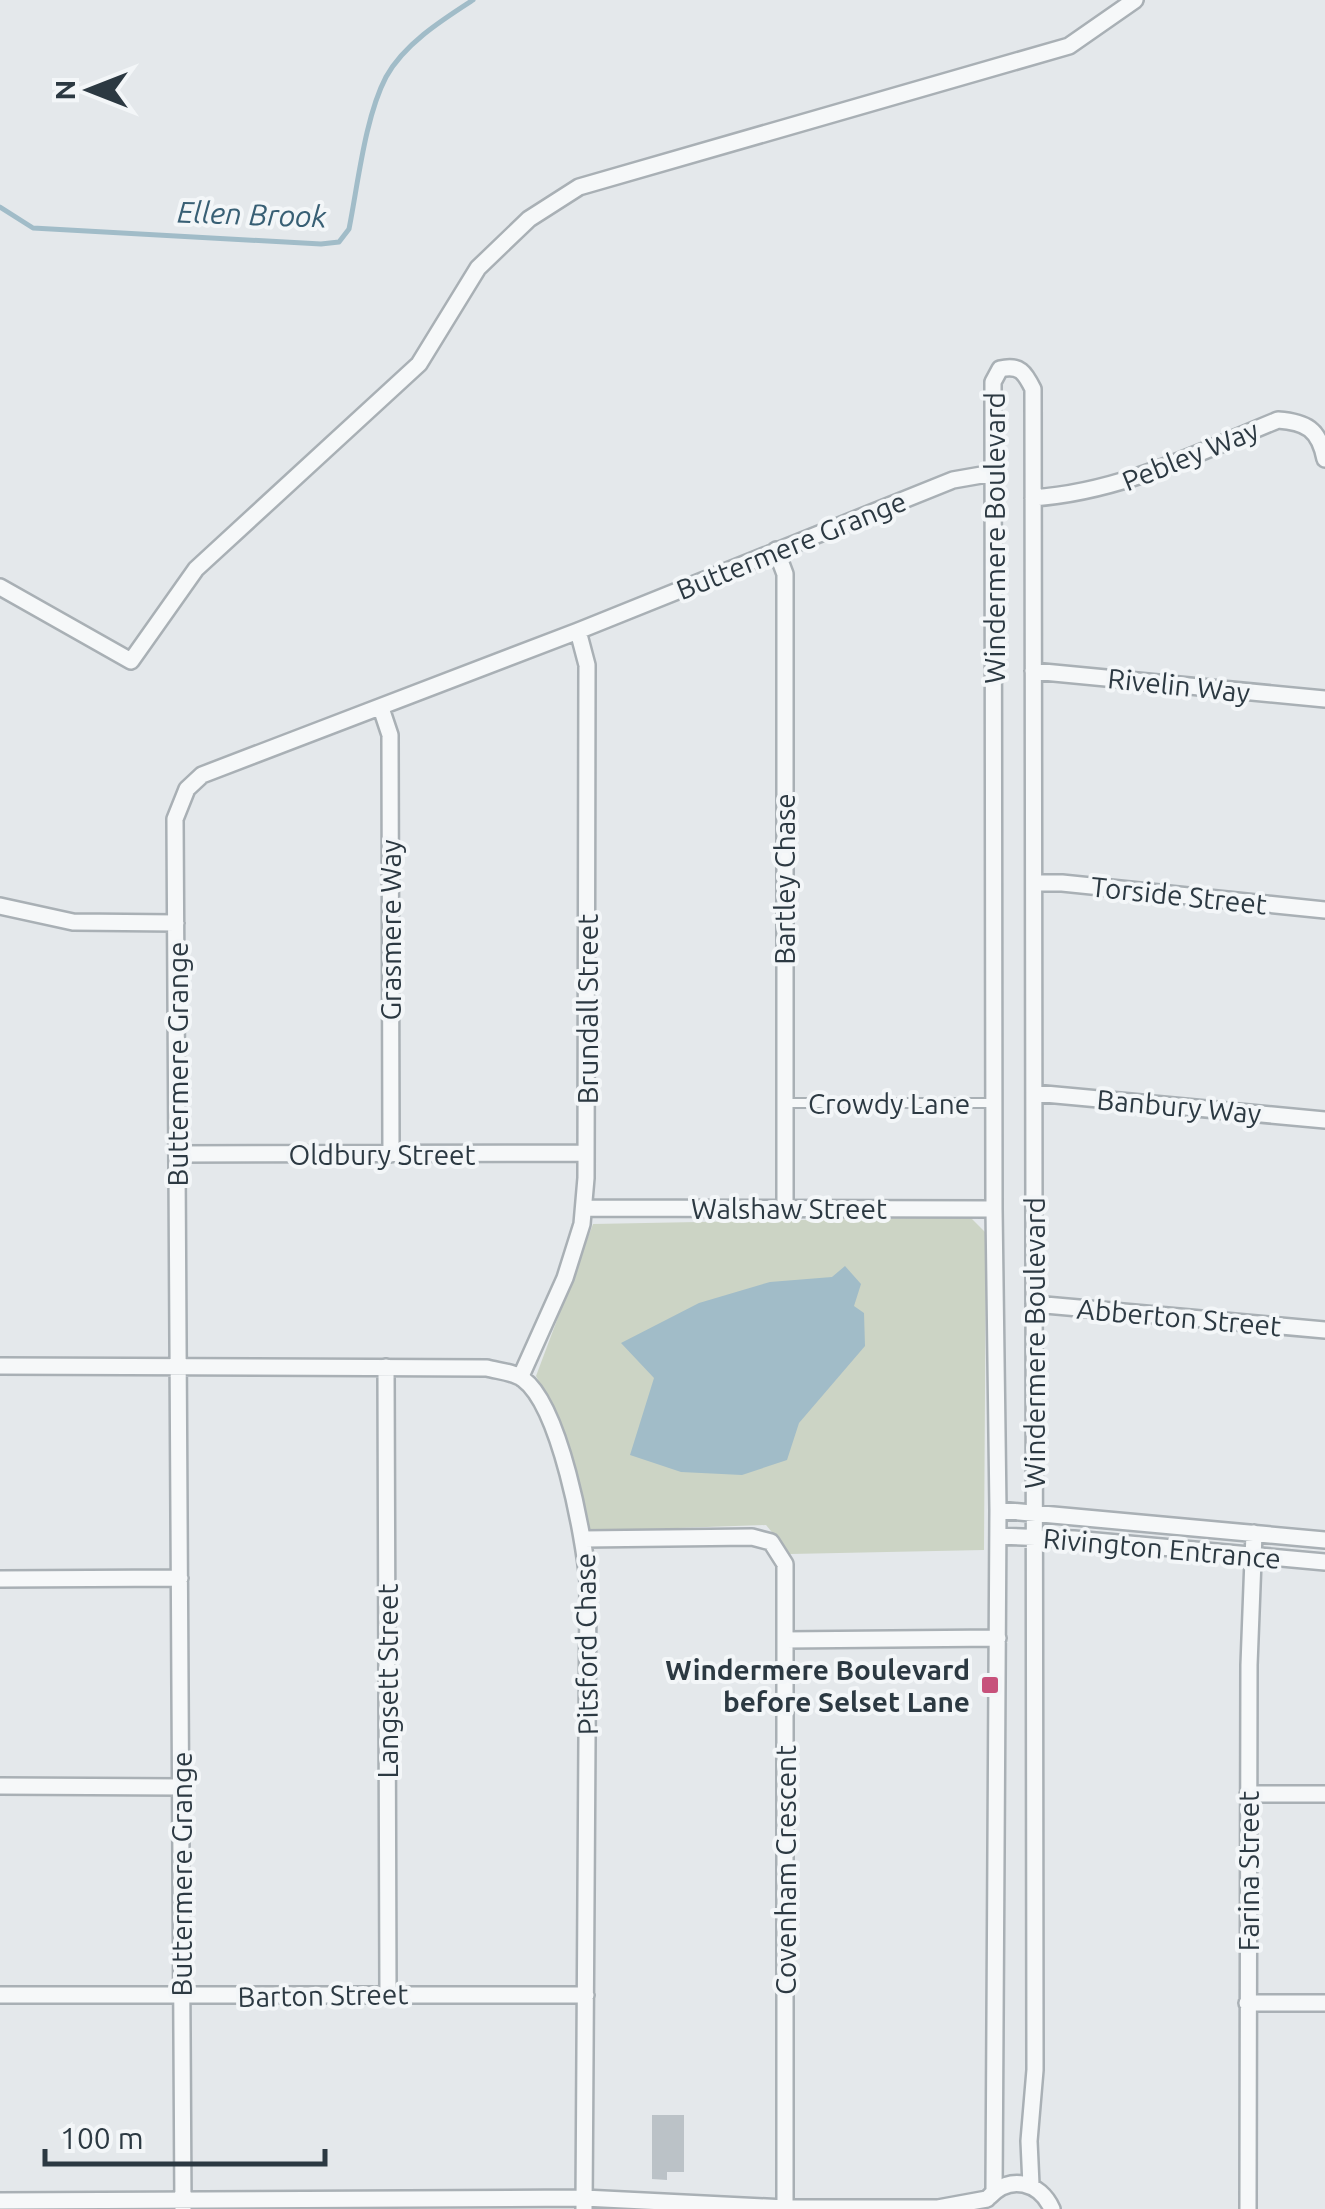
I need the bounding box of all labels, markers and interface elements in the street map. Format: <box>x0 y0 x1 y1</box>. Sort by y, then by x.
north arrow <box>40 40 140 140</box>
text: N <box>49 80 80 100</box>
water label: Ellen Brook <box>177 194 328 234</box>
street label: Windermere Boulevard <box>979 392 1010 684</box>
street label: Pebley Way <box>1117 414 1263 496</box>
street label: Buttermere Grange <box>672 485 910 605</box>
street label: Rivelin Way <box>1106 662 1252 708</box>
street label: Bartley Chase <box>769 793 800 965</box>
street label: Grasmere Way <box>375 840 406 1020</box>
street label: Torside Street <box>1090 870 1268 920</box>
street label: Brundall Street <box>572 914 603 1104</box>
street label: Buttermere Grange <box>162 942 193 1186</box>
street label: Banbury Way <box>1096 1083 1262 1129</box>
street label: Crowdy Lane <box>808 1088 970 1119</box>
street label: Oldbury Street <box>288 1139 476 1170</box>
street label: Walshaw Street <box>691 1193 887 1224</box>
street label: Windermere Boulevard <box>1019 1197 1050 1489</box>
street label: Abberton Street <box>1076 1293 1282 1341</box>
street label: Rivington Entrance <box>1042 1522 1282 1574</box>
street label: Pitsford Chase <box>569 1553 603 1735</box>
street label: Langsett Street <box>372 1584 403 1778</box>
place label: Windermere Boulevard before Selset Lane <box>665 1654 970 1717</box>
marker: Windermere Boulevard before Selset Lane <box>979 1674 1001 1696</box>
street label: Covenham Crescent <box>770 1745 801 1995</box>
street label: Buttermere Grange <box>166 1752 197 1996</box>
street label: Farina Street <box>1233 1791 1264 1951</box>
street label: Barton Street <box>237 1978 409 2012</box>
scale bar <box>45 2104 325 2166</box>
text: 100 m <box>60 2121 144 2155</box>

